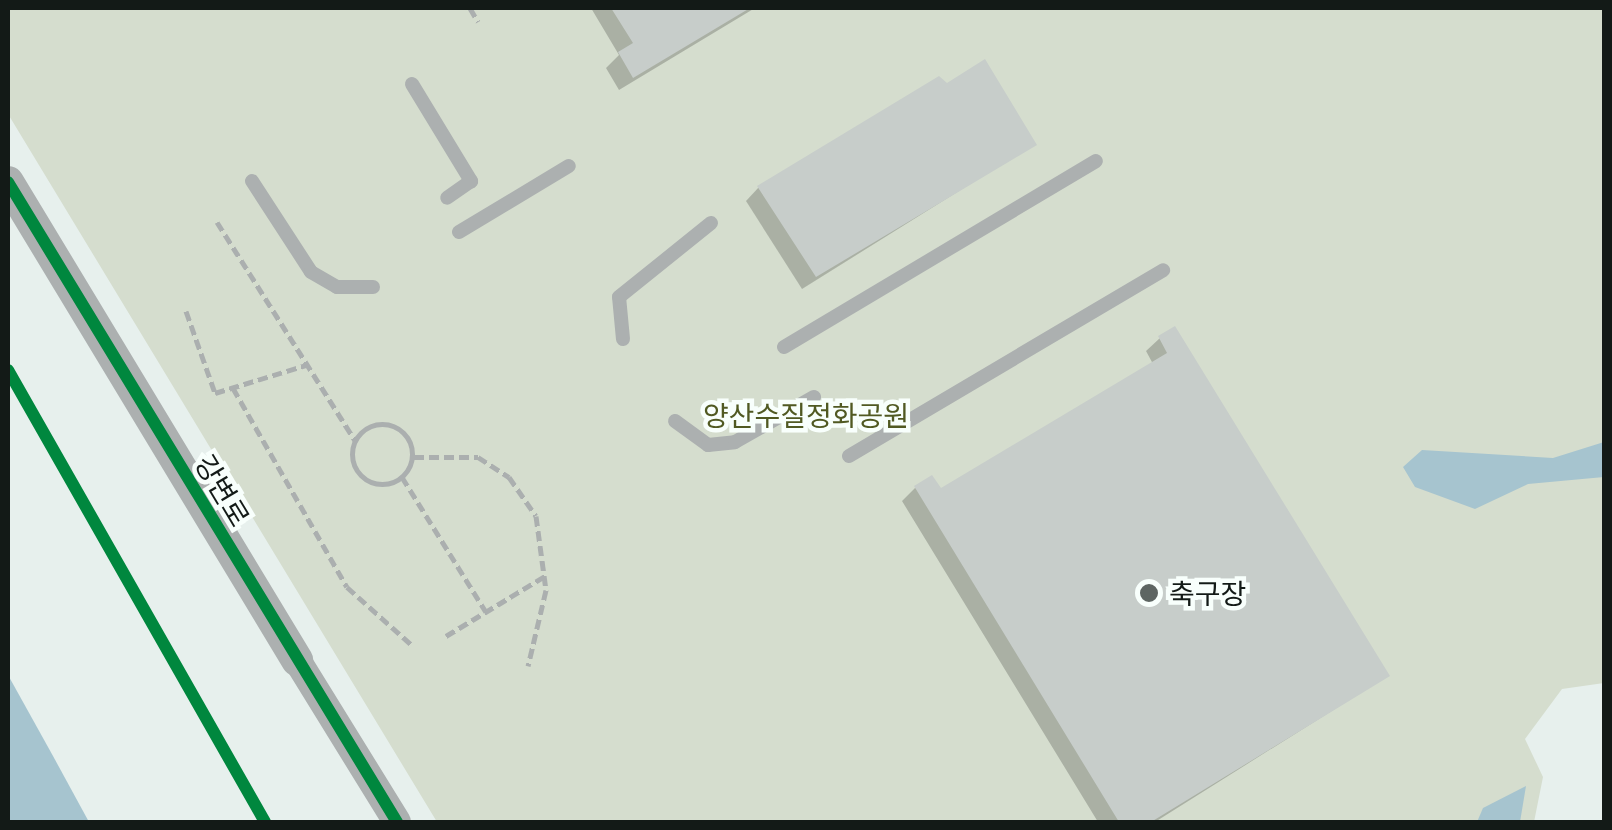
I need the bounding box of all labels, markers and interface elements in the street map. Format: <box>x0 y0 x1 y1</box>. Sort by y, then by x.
park label: 양산수질정화공원 <box>703 398 909 432</box>
street label: 강변로 <box>189 448 257 532</box>
place label: 축구장 <box>1169 576 1246 610</box>
marker: 축구장 <box>1138 582 1160 604</box>

